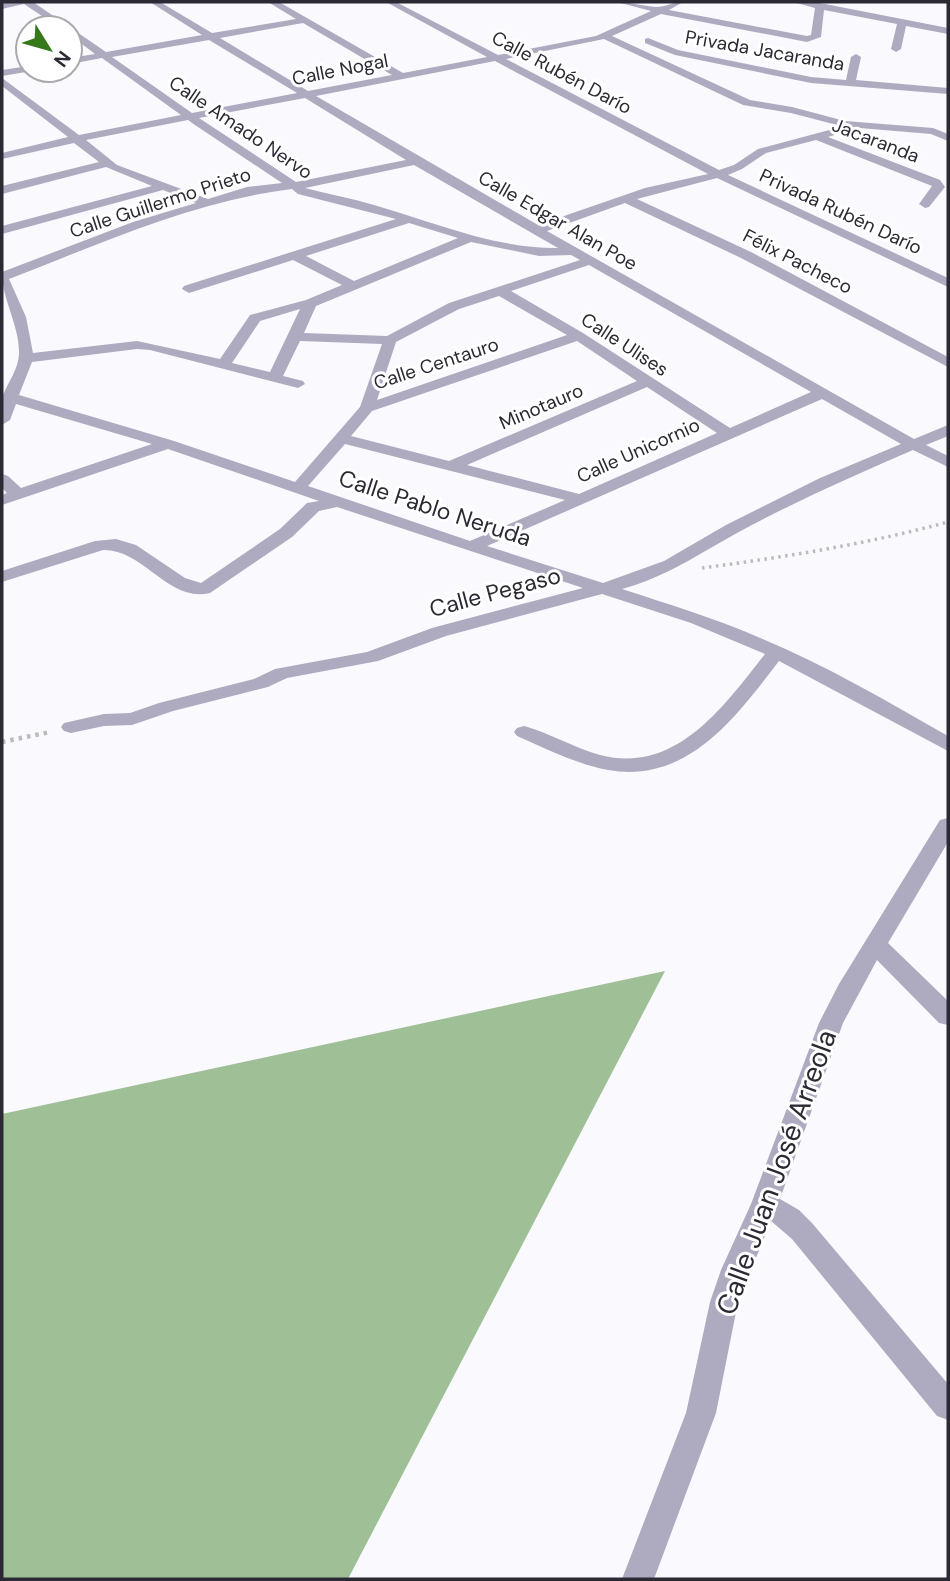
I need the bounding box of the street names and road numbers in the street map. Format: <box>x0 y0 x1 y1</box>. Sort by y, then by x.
street label: Privada Jacaranda <box>683 24 847 77</box>
street label: Calle Rubén Darío <box>487 25 636 120</box>
street label: Calle Nogal <box>290 48 390 91</box>
street label: Calle Amado Nervo <box>164 70 317 185</box>
street label: Jacaranda <box>829 112 923 169</box>
street label: Calle Guillermo Prieto <box>66 161 254 244</box>
street label: Privada Rubén Darío <box>755 163 926 260</box>
street label: Calle Edgar Alan Poe <box>474 165 642 276</box>
street label: Félix Pacheco <box>739 223 857 300</box>
street label: Calle Ulises <box>576 307 673 382</box>
street label: Calle Centauro <box>370 331 502 395</box>
street label: Minotauro <box>495 378 587 435</box>
street label: Calle Unicornio <box>573 412 704 489</box>
street label: Calle Pablo Neruda <box>335 463 535 553</box>
street label: Calle Pegaso <box>426 560 564 624</box>
street label: Calle Juan José Arreola <box>708 1025 845 1320</box>

